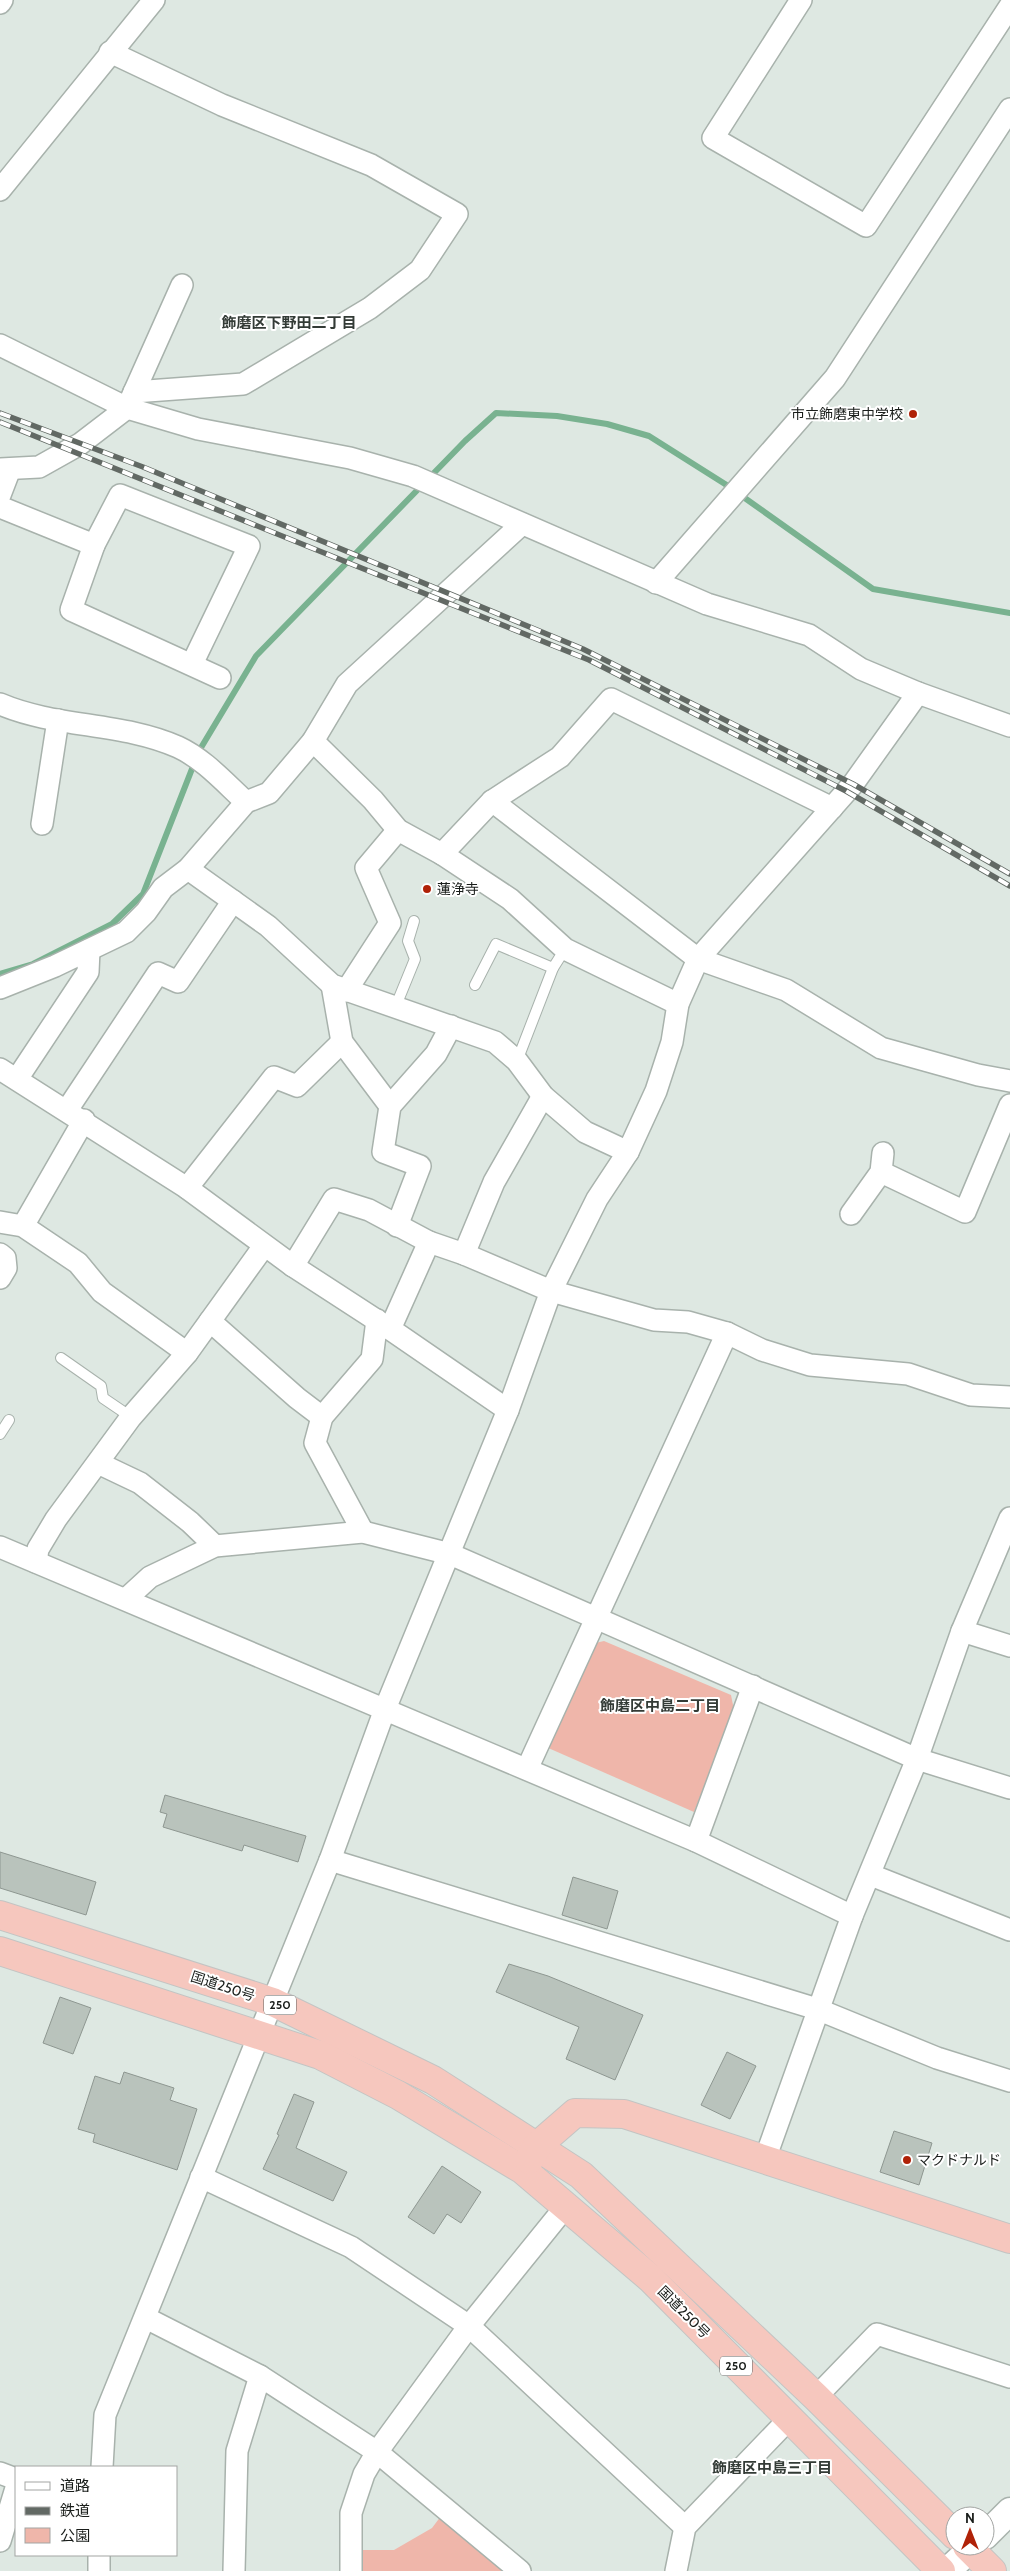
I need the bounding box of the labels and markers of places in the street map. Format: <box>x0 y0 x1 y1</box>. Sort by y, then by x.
place label: 市立飾磨東中学校 <box>791 405 903 423</box>
marker: 市立飾磨東中学校 <box>907 408 919 420</box>
place label: 蓮浄寺 <box>437 880 479 898</box>
marker: 蓮浄寺 <box>421 883 433 895</box>
place label: マクドナルド <box>917 2151 1001 2169</box>
marker: マクドナルド <box>901 2154 913 2166</box>

